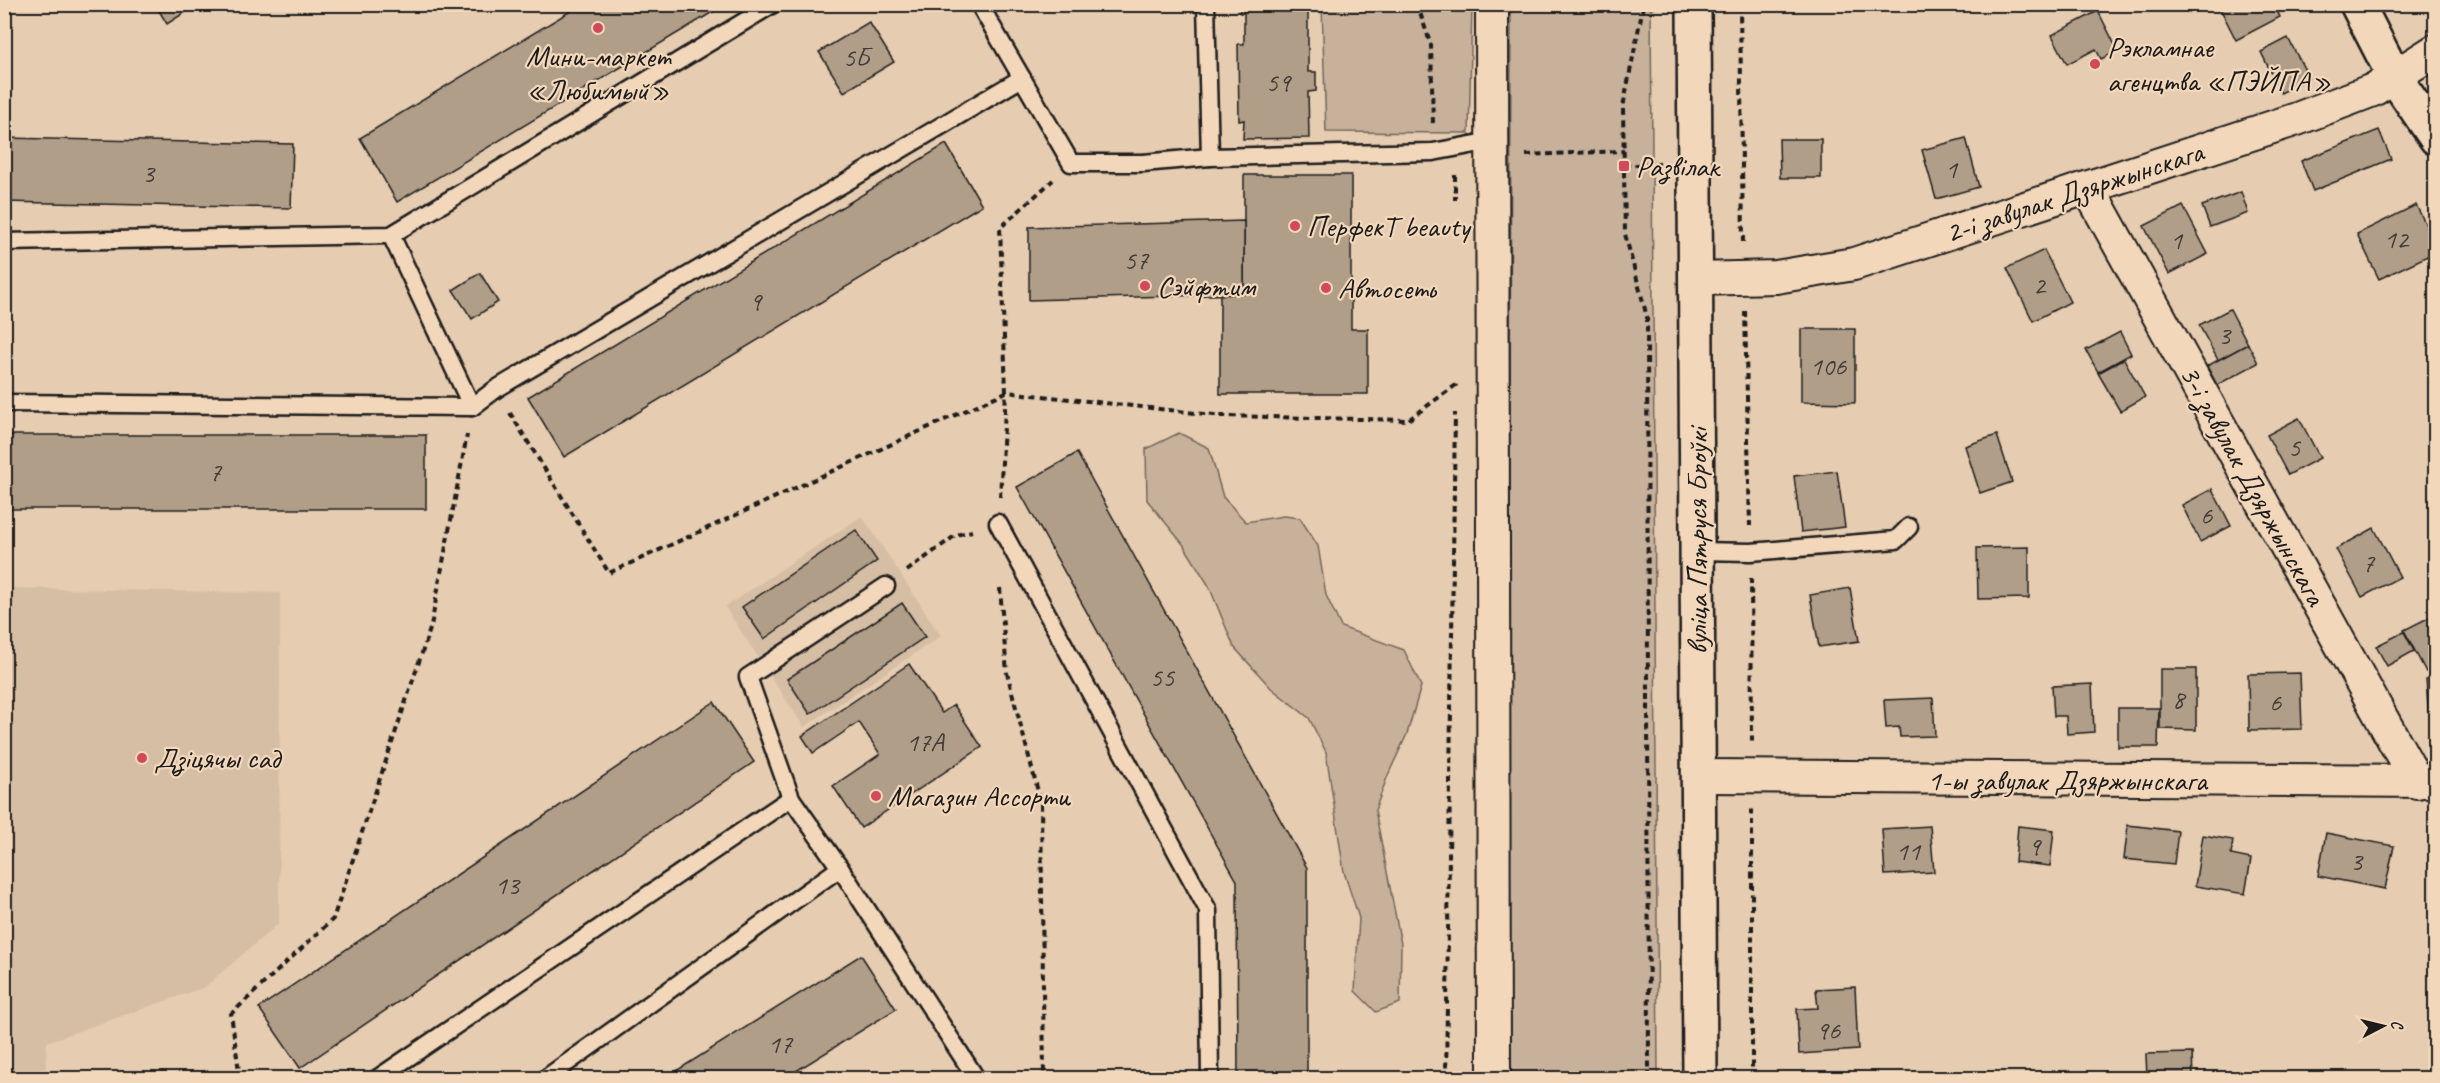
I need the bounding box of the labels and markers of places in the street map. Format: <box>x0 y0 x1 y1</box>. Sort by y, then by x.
marker: Мини-маркет «Любимый» <box>591 21 605 35</box>
place label: Рэкламнае агенцтва «ПЭЙПА» <box>2107 28 2331 100</box>
place label: Мини-маркет «Любимый» <box>526 37 673 109</box>
marker: Рэкламнае агенцтва «ПЭЙПА» <box>2088 57 2102 71</box>
place label: Развілак <box>1636 147 1721 185</box>
marker: Развілак <box>1617 159 1631 173</box>
place label: ПерфекТ beauty <box>1307 207 1472 245</box>
marker: ПерфекТ beauty <box>1288 219 1302 233</box>
place label: Сэйфтим <box>1157 267 1257 305</box>
place label: Автосеть <box>1338 269 1437 307</box>
marker: Сэйфтим <box>1138 279 1152 293</box>
marker: Автосеть <box>1319 281 1333 295</box>
place label: Дзіцячы сад <box>154 739 282 777</box>
marker: Дзіцячы сад <box>135 751 149 765</box>
place label: Магазин Ассорти <box>888 777 1071 815</box>
marker: Магазин Ассорти <box>869 789 883 803</box>

